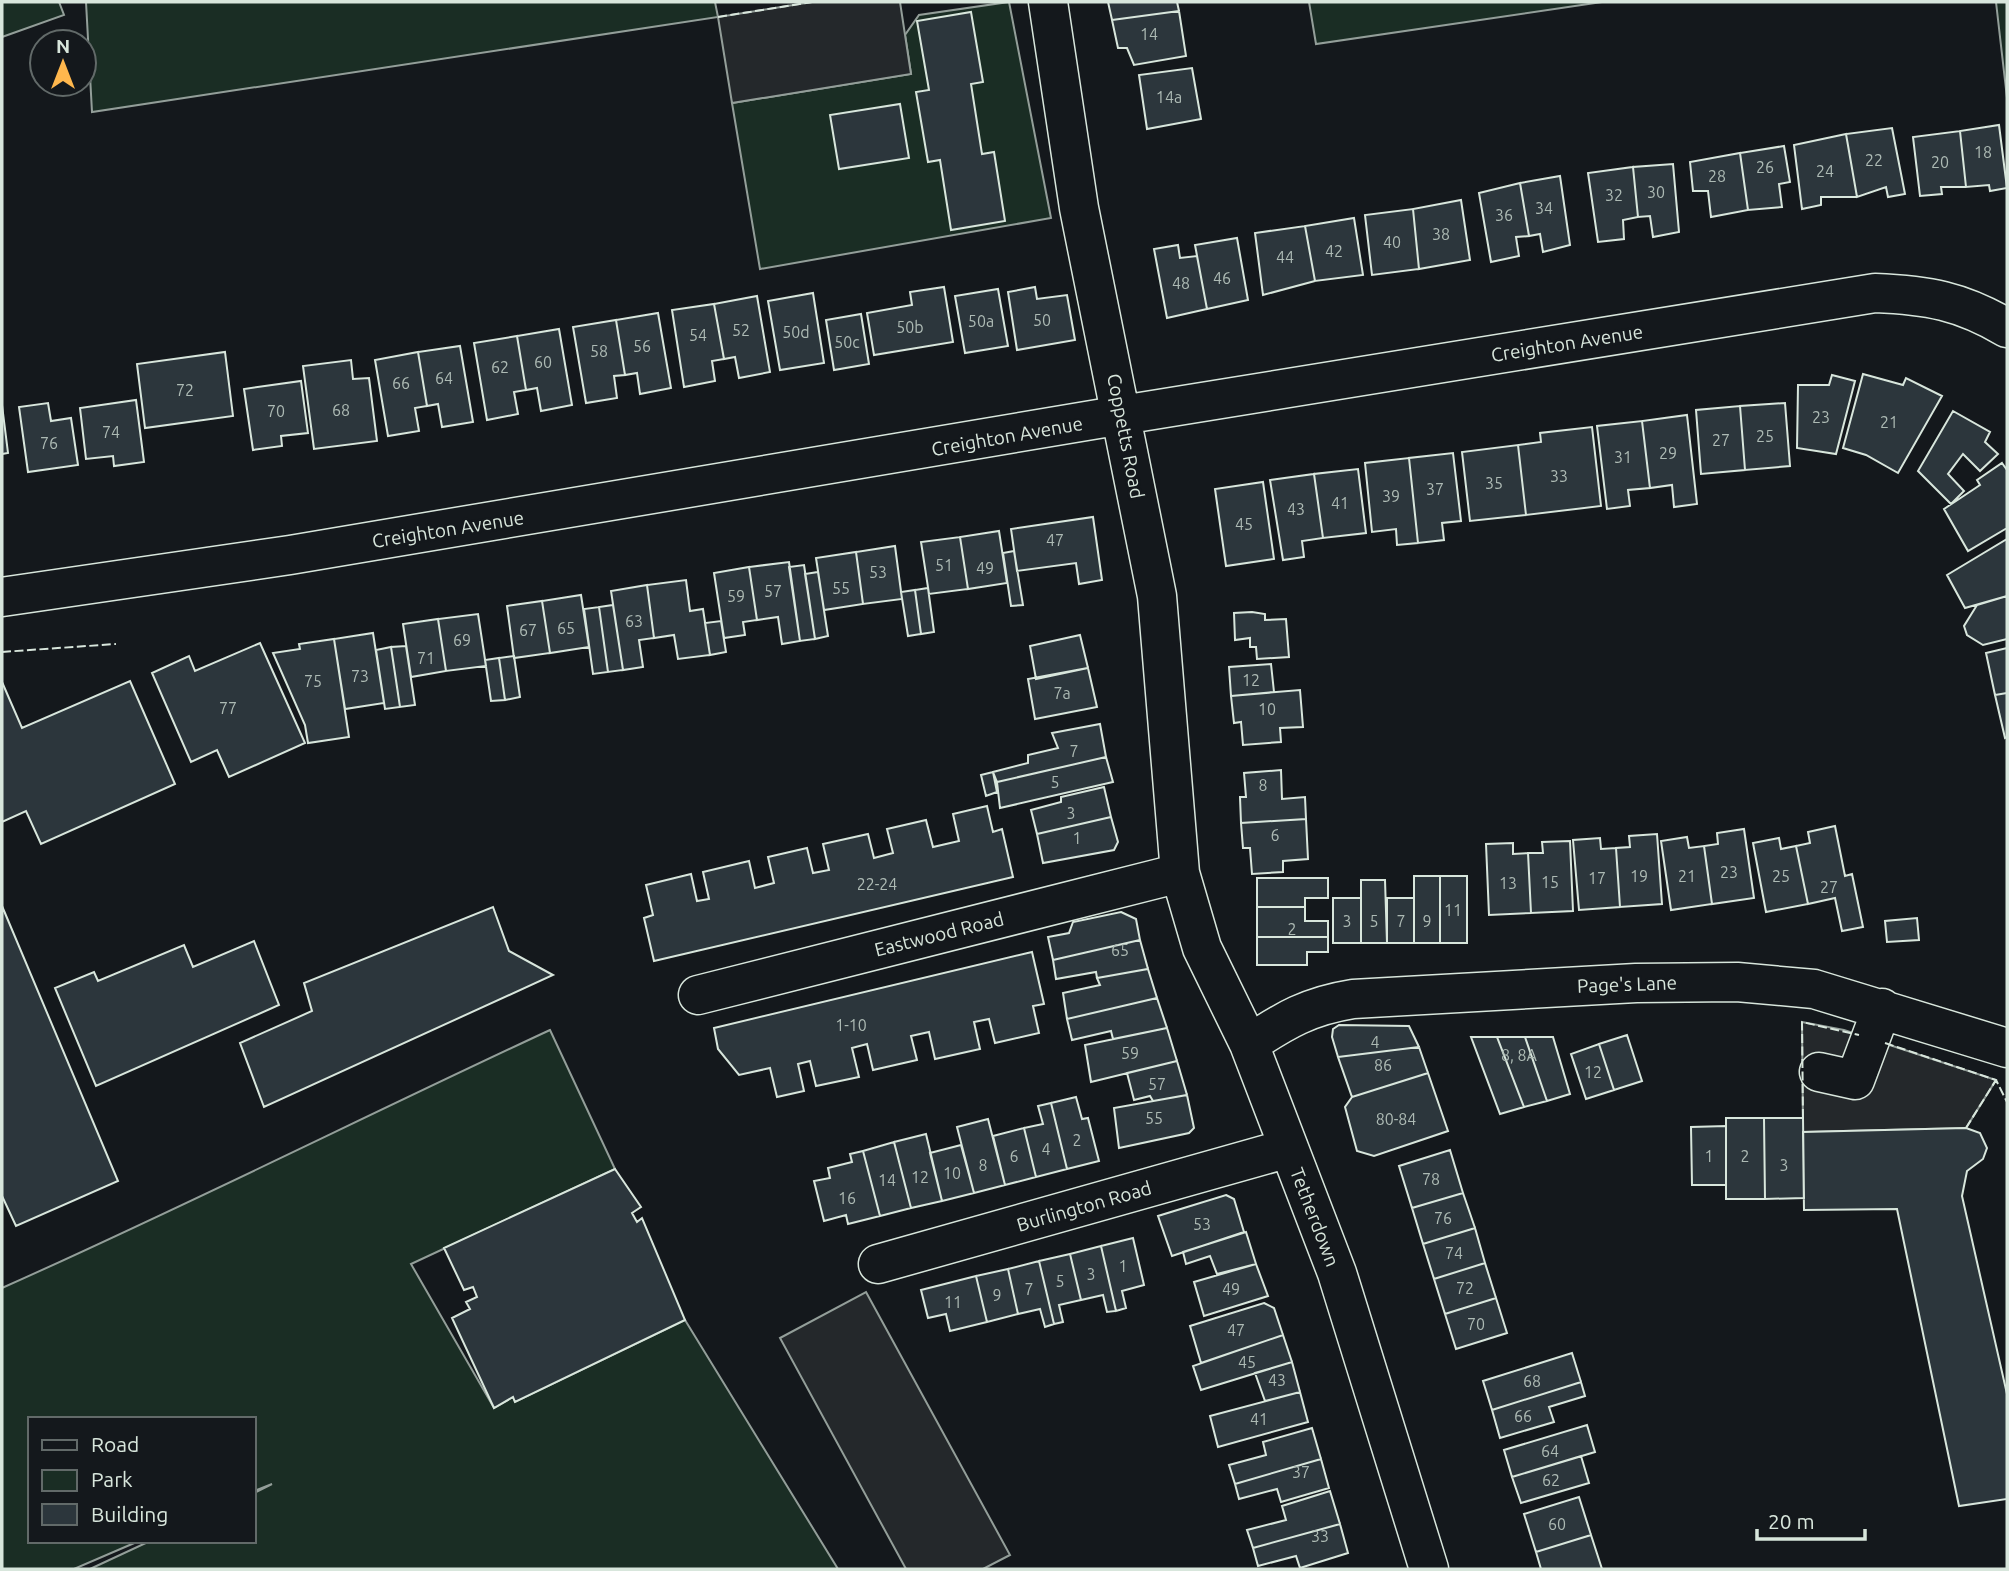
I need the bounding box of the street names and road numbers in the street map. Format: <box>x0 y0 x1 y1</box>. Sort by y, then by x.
street label: Creighton Avenue <box>1489 320 1645 366</box>
street label: Coppetts Road <box>1103 372 1149 500</box>
street label: Creighton Avenue <box>930 412 1084 460</box>
street label: Creighton Avenue <box>370 506 526 552</box>
street label: Eastwood Road <box>872 907 1006 961</box>
street label: Page's Lane <box>1577 971 1677 997</box>
street label: Tetherdown <box>1286 1165 1344 1269</box>
street label: Burlington Road <box>1014 1176 1154 1236</box>

